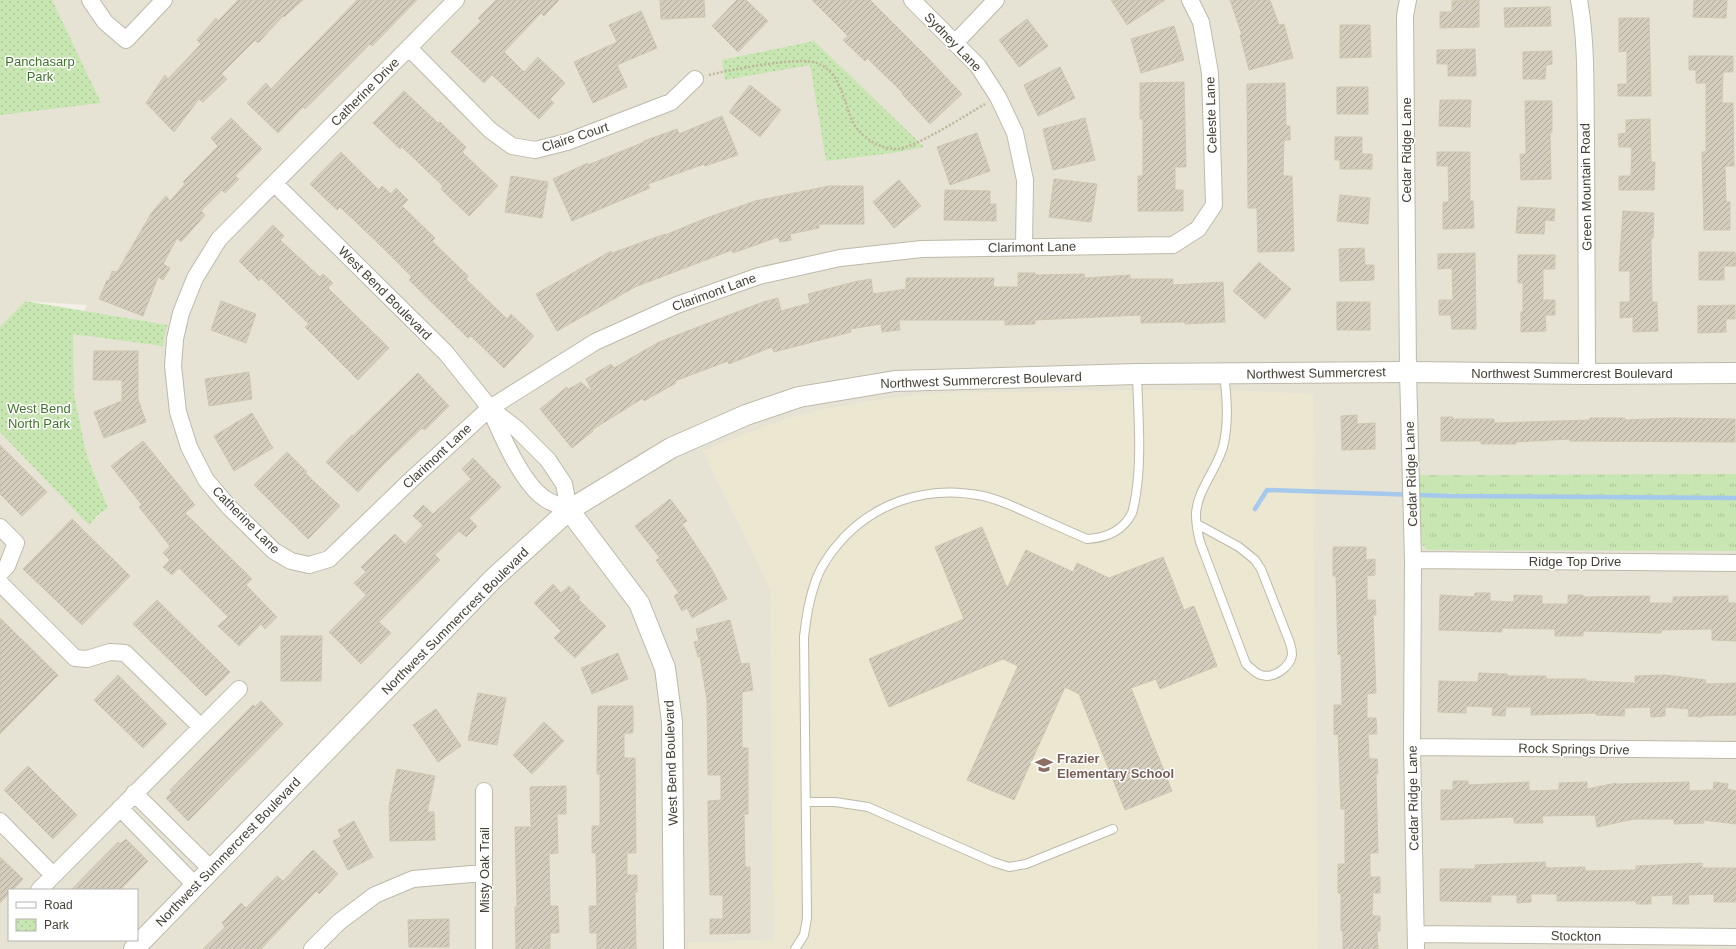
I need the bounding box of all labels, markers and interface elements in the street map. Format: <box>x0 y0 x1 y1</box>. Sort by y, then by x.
street label: Sydney Lane <box>921 9 985 75</box>
park label: Panchasarp Park <box>5 54 75 84</box>
street label: Catherine Drive <box>328 55 402 129</box>
street label: Celeste Lane <box>1202 76 1220 154</box>
street label: Cedar Ridge Lane <box>1399 97 1414 203</box>
street label: Claire Court <box>540 119 611 155</box>
street label: Green Mountain Road <box>1577 123 1595 251</box>
street label: Clarimont Lane <box>988 239 1076 255</box>
street label: West Bend Boulevard <box>335 243 435 343</box>
street label: Clarimont Lane <box>670 270 758 314</box>
street label: Northwest Summercrest <box>1246 364 1386 382</box>
street label: Northwest Summercrest Boulevard <box>1471 366 1673 381</box>
street label: Northwest Summercrest Boulevard <box>880 369 1082 391</box>
park label: West Bend North Park <box>7 401 71 431</box>
street label: Clarimont Lane <box>400 420 474 492</box>
street label: Cedar Ridge Lane <box>1402 421 1420 527</box>
street label: Catherine Lane <box>209 483 283 557</box>
street label: Northwest Summercrest Boulevard <box>378 544 532 698</box>
street label: Ridge Top Drive <box>1529 554 1621 569</box>
street label: West Bend Boulevard <box>661 700 681 826</box>
street label: Rock Springs Drive <box>1518 741 1630 757</box>
street label: Cedar Ridge Lane <box>1405 745 1421 851</box>
place label: Frazier Elementary School <box>1057 751 1174 781</box>
school or university icon: Frazier Elementary School <box>1034 755 1054 775</box>
street label: Northwest Summercrest Boulevard <box>153 774 303 930</box>
street label: Misty Oak Trail <box>477 827 492 913</box>
legend <box>8 889 138 941</box>
text: Road <box>44 898 73 912</box>
text: Park <box>44 918 70 932</box>
street label: Stockton <box>1551 928 1601 944</box>

